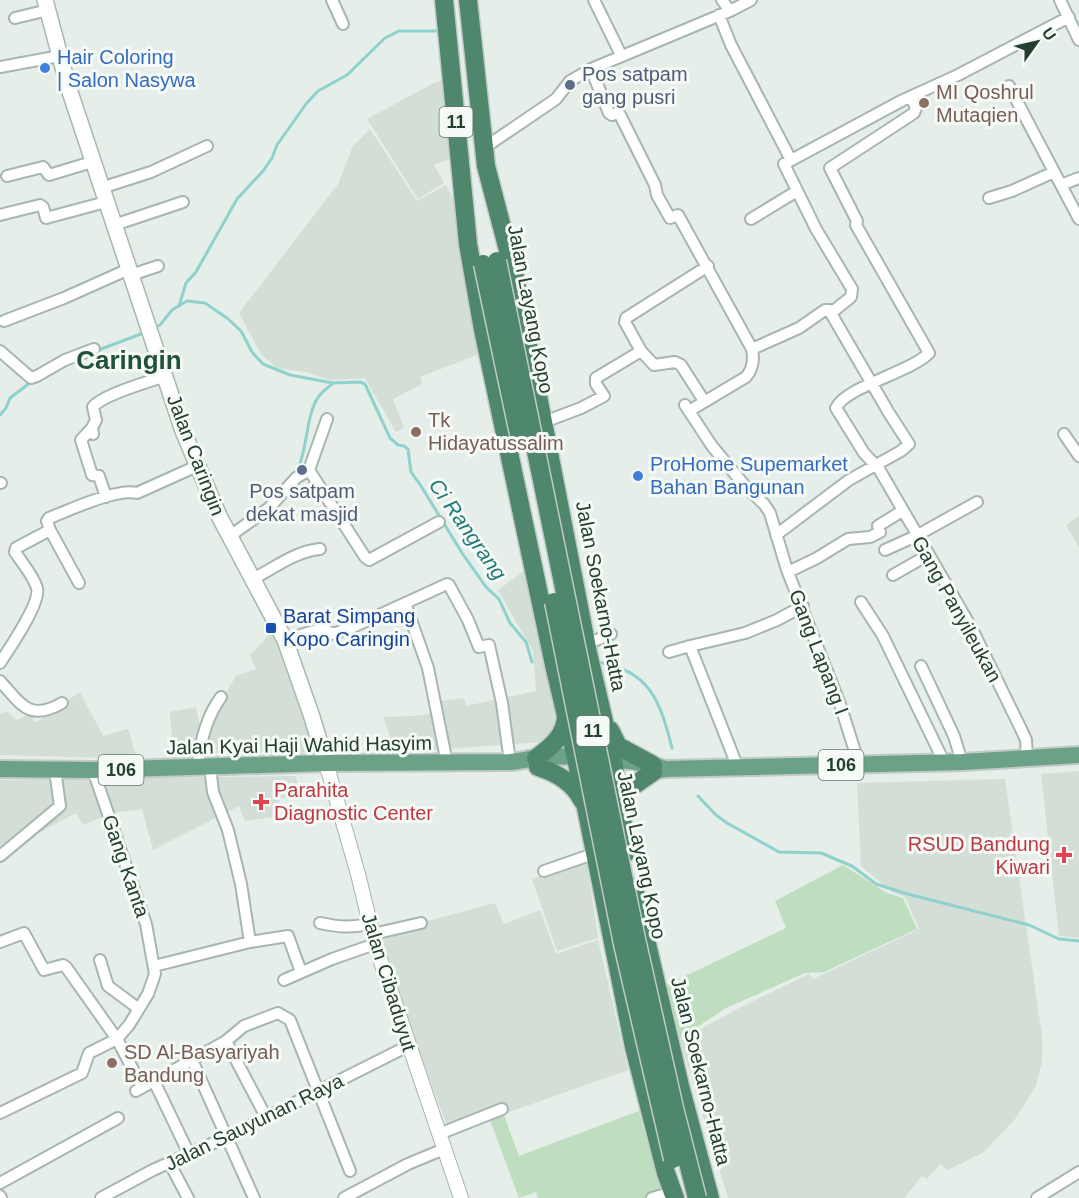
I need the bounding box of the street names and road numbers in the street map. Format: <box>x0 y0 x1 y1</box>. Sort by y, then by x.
road number: 11 <box>440 107 472 137</box>
street label: Jalan Layang Kopo <box>504 223 558 395</box>
street label: Jalan Caringin <box>163 391 229 519</box>
street label: Jalan Soekarno-Hatta <box>572 499 630 694</box>
street label: Gang Panyileukan <box>908 532 1006 686</box>
street label: Gang Lapang I <box>785 586 853 718</box>
road number: 11 <box>576 716 610 746</box>
street label: Jalan Kyai Haji Wahid Hasyim <box>166 732 432 758</box>
road number: 106 <box>818 750 864 780</box>
road number: 106 <box>98 755 144 785</box>
street label: Jalan Layang Kopo <box>613 769 671 941</box>
street label: Gang Kanta <box>98 812 154 921</box>
street label: Jalan Cibaduyut <box>358 910 421 1054</box>
street label: Jalan Soekarno-Hatta <box>667 974 735 1168</box>
street label: Jalan Sauyunan Raya <box>161 1069 348 1175</box>

